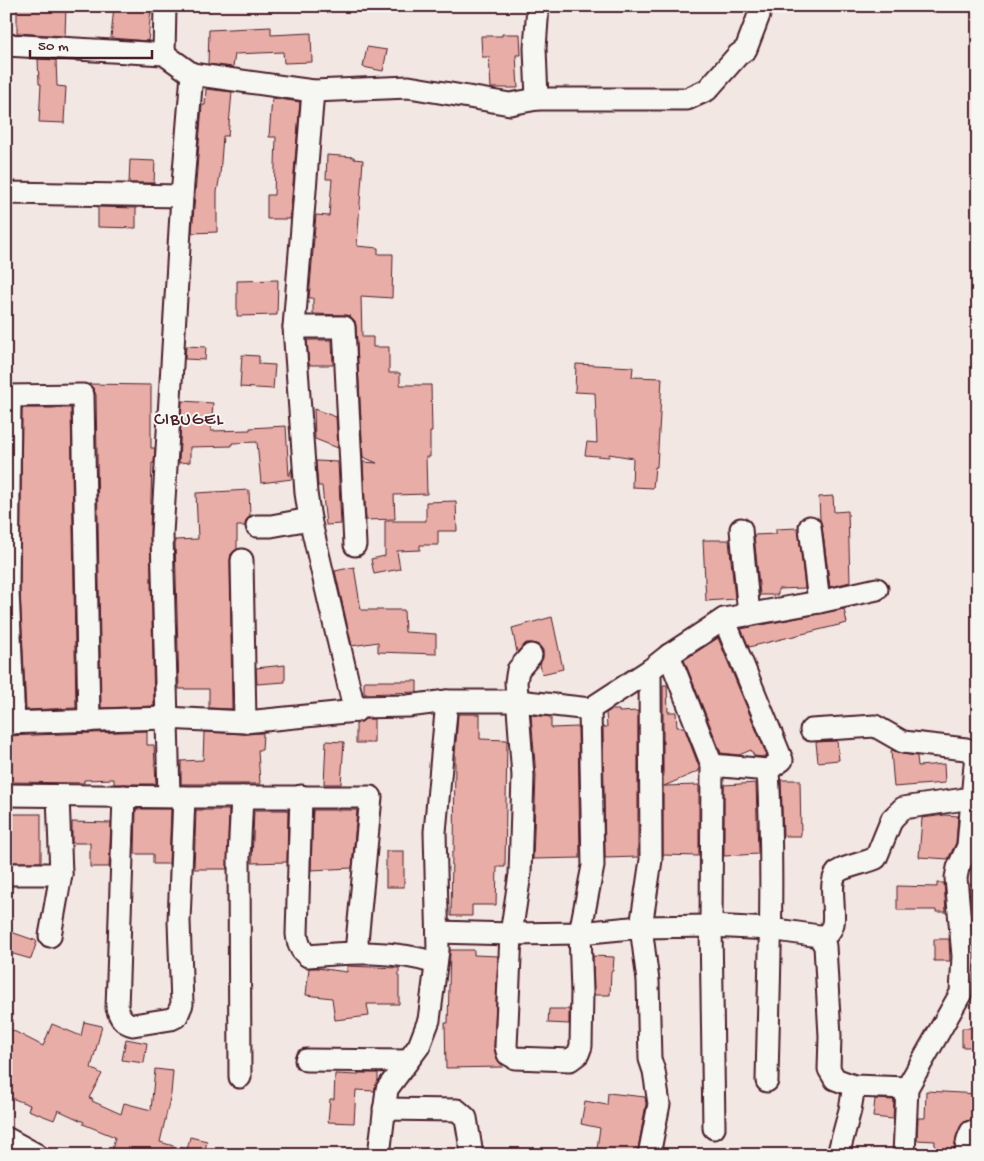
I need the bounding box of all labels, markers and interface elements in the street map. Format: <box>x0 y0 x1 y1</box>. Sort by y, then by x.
scale bar <box>30 28 152 60</box>
text: 50 m <box>38 38 69 56</box>
district label: CIBUGEL <box>154 410 224 431</box>

